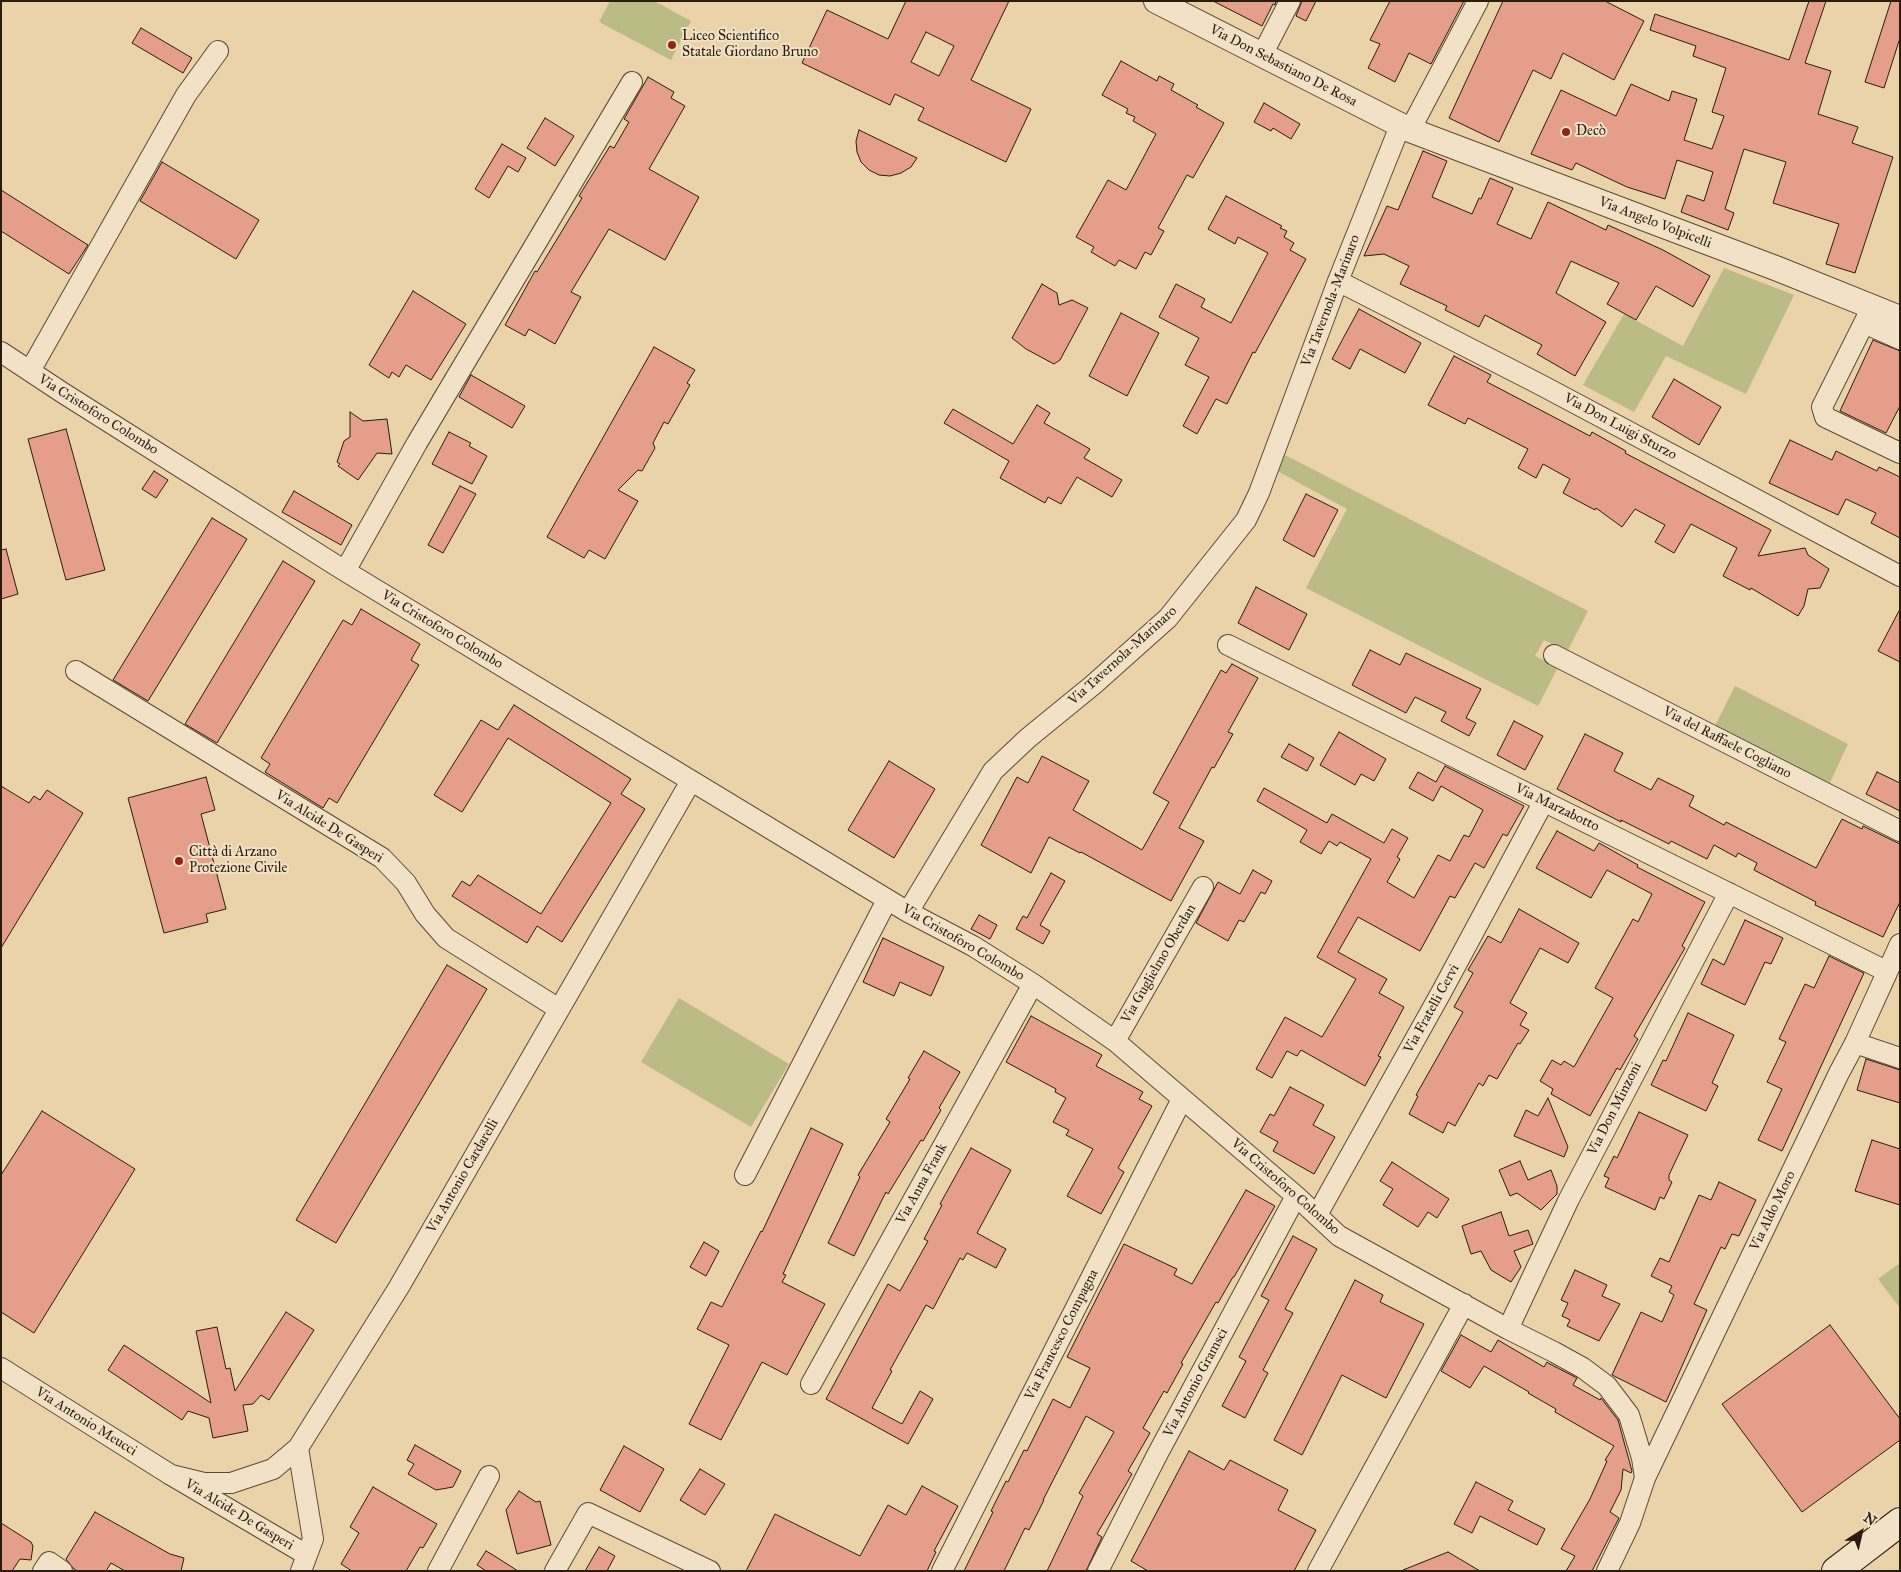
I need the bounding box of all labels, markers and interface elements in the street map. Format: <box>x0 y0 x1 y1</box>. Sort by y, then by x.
street label: Via Don Sebastiano De Rosa <box>1206 21 1360 111</box>
place label: Liceo Scientifico Statale Giordano Bruno <box>682 29 818 62</box>
marker: Liceo Scientifico Statale Giordano Bruno <box>666 39 678 51</box>
place label: Decò <box>1576 124 1606 140</box>
marker: Decò <box>1560 126 1572 138</box>
street label: Via Angelo Volpicelli <box>1596 194 1714 252</box>
street label: Via Tavernola-Marinaro <box>1298 233 1364 369</box>
street label: Via Cristoforo Colombo <box>35 371 161 459</box>
street label: Via Don Luigi Sturzo <box>1561 390 1679 464</box>
street label: Via Cristoforo Colombo <box>378 587 506 673</box>
street label: Via Tavernola-Marinaro <box>1065 603 1181 709</box>
street label: Via del Raffaele Cogliano <box>1660 703 1794 783</box>
street label: Via Marzabotto <box>1512 780 1602 836</box>
street label: Via Alcide De Gasperi <box>272 787 386 867</box>
place label: Città di Arzano Protezione Civile <box>189 845 287 878</box>
marker: Città di Arzano Protezione Civile <box>173 855 185 867</box>
street label: Via Cristoforo Colombo <box>899 901 1027 985</box>
street label: Via Guglielmo Oberdan <box>1118 901 1200 1027</box>
street label: Via Fratelli Cervi <box>1401 962 1463 1056</box>
street label: Via Don Minzoni <box>1584 1060 1646 1158</box>
street label: Via Antonio Cardarelli <box>423 1116 503 1236</box>
street label: Via Cristoforo Colombo <box>1227 1135 1343 1239</box>
street label: Via Anna Frank <box>893 1141 951 1227</box>
street label: Via Aldo Moro <box>1746 1168 1800 1254</box>
street label: Via Francesco Compagna <box>1022 1267 1102 1403</box>
street label: Via Antonio Gramsci <box>1160 1326 1232 1440</box>
street label: Via Antonio Meucci <box>32 1384 140 1460</box>
street label: Via Alcide De Gasperi <box>181 1476 297 1554</box>
north arrow <box>1836 1507 1886 1557</box>
text: N <box>1860 1509 1880 1530</box>

